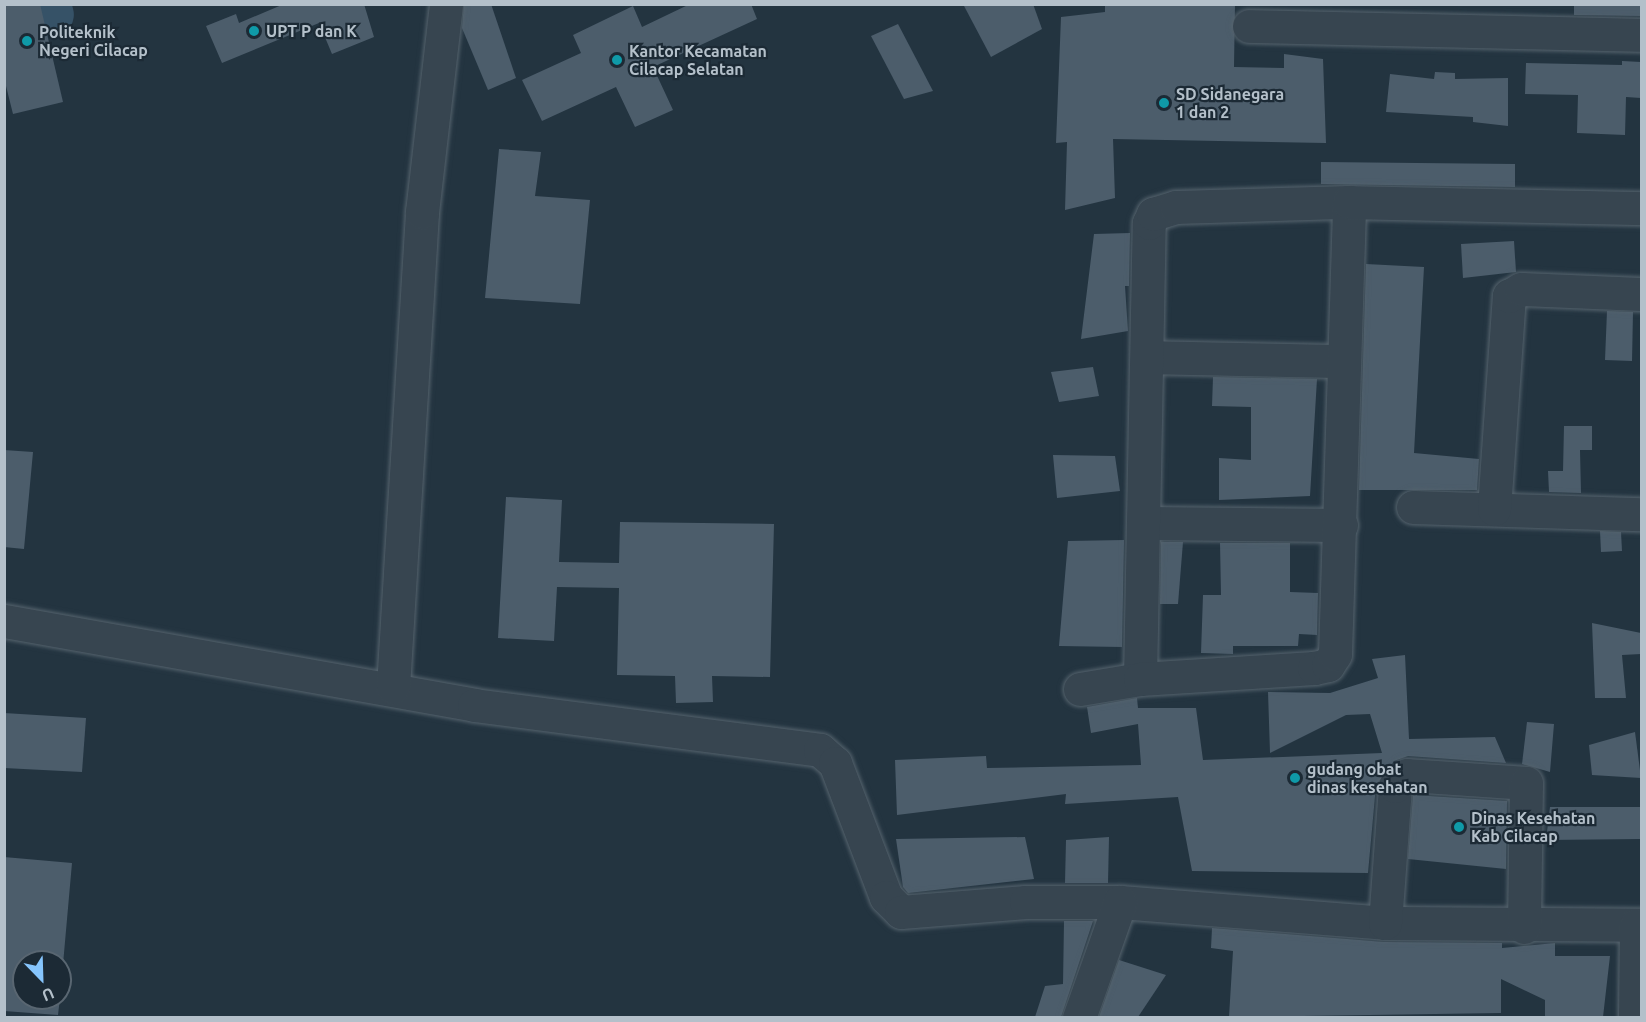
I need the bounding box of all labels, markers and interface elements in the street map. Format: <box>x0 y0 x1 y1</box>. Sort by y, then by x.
place label: UPT P dan K <box>266 21 357 41</box>
place label: Politeknik Negeri Cilacap <box>39 22 148 60</box>
marker: UPT P dan K <box>247 24 261 38</box>
marker: Politeknik Negeri Cilacap <box>20 34 34 48</box>
place label: Kantor Kecamatan Cilacap Selatan <box>629 41 767 79</box>
marker: Kantor Kecamatan Cilacap Selatan <box>610 53 624 67</box>
place label: SD Sidanegara 1 dan 2 <box>1176 84 1284 122</box>
marker: SD Sidanegara 1 dan 2 <box>1157 96 1171 110</box>
place label: gudang obat dinas kesehatan <box>1307 759 1428 797</box>
marker: gudang obat dinas kesehatan <box>1288 771 1302 785</box>
place label: Dinas Kesehatan Kab Cilacap <box>1471 808 1595 846</box>
marker: Dinas Kesehatan Kab Cilacap <box>1452 820 1466 834</box>
north arrow <box>12 950 72 1010</box>
text: U <box>40 984 57 1005</box>

